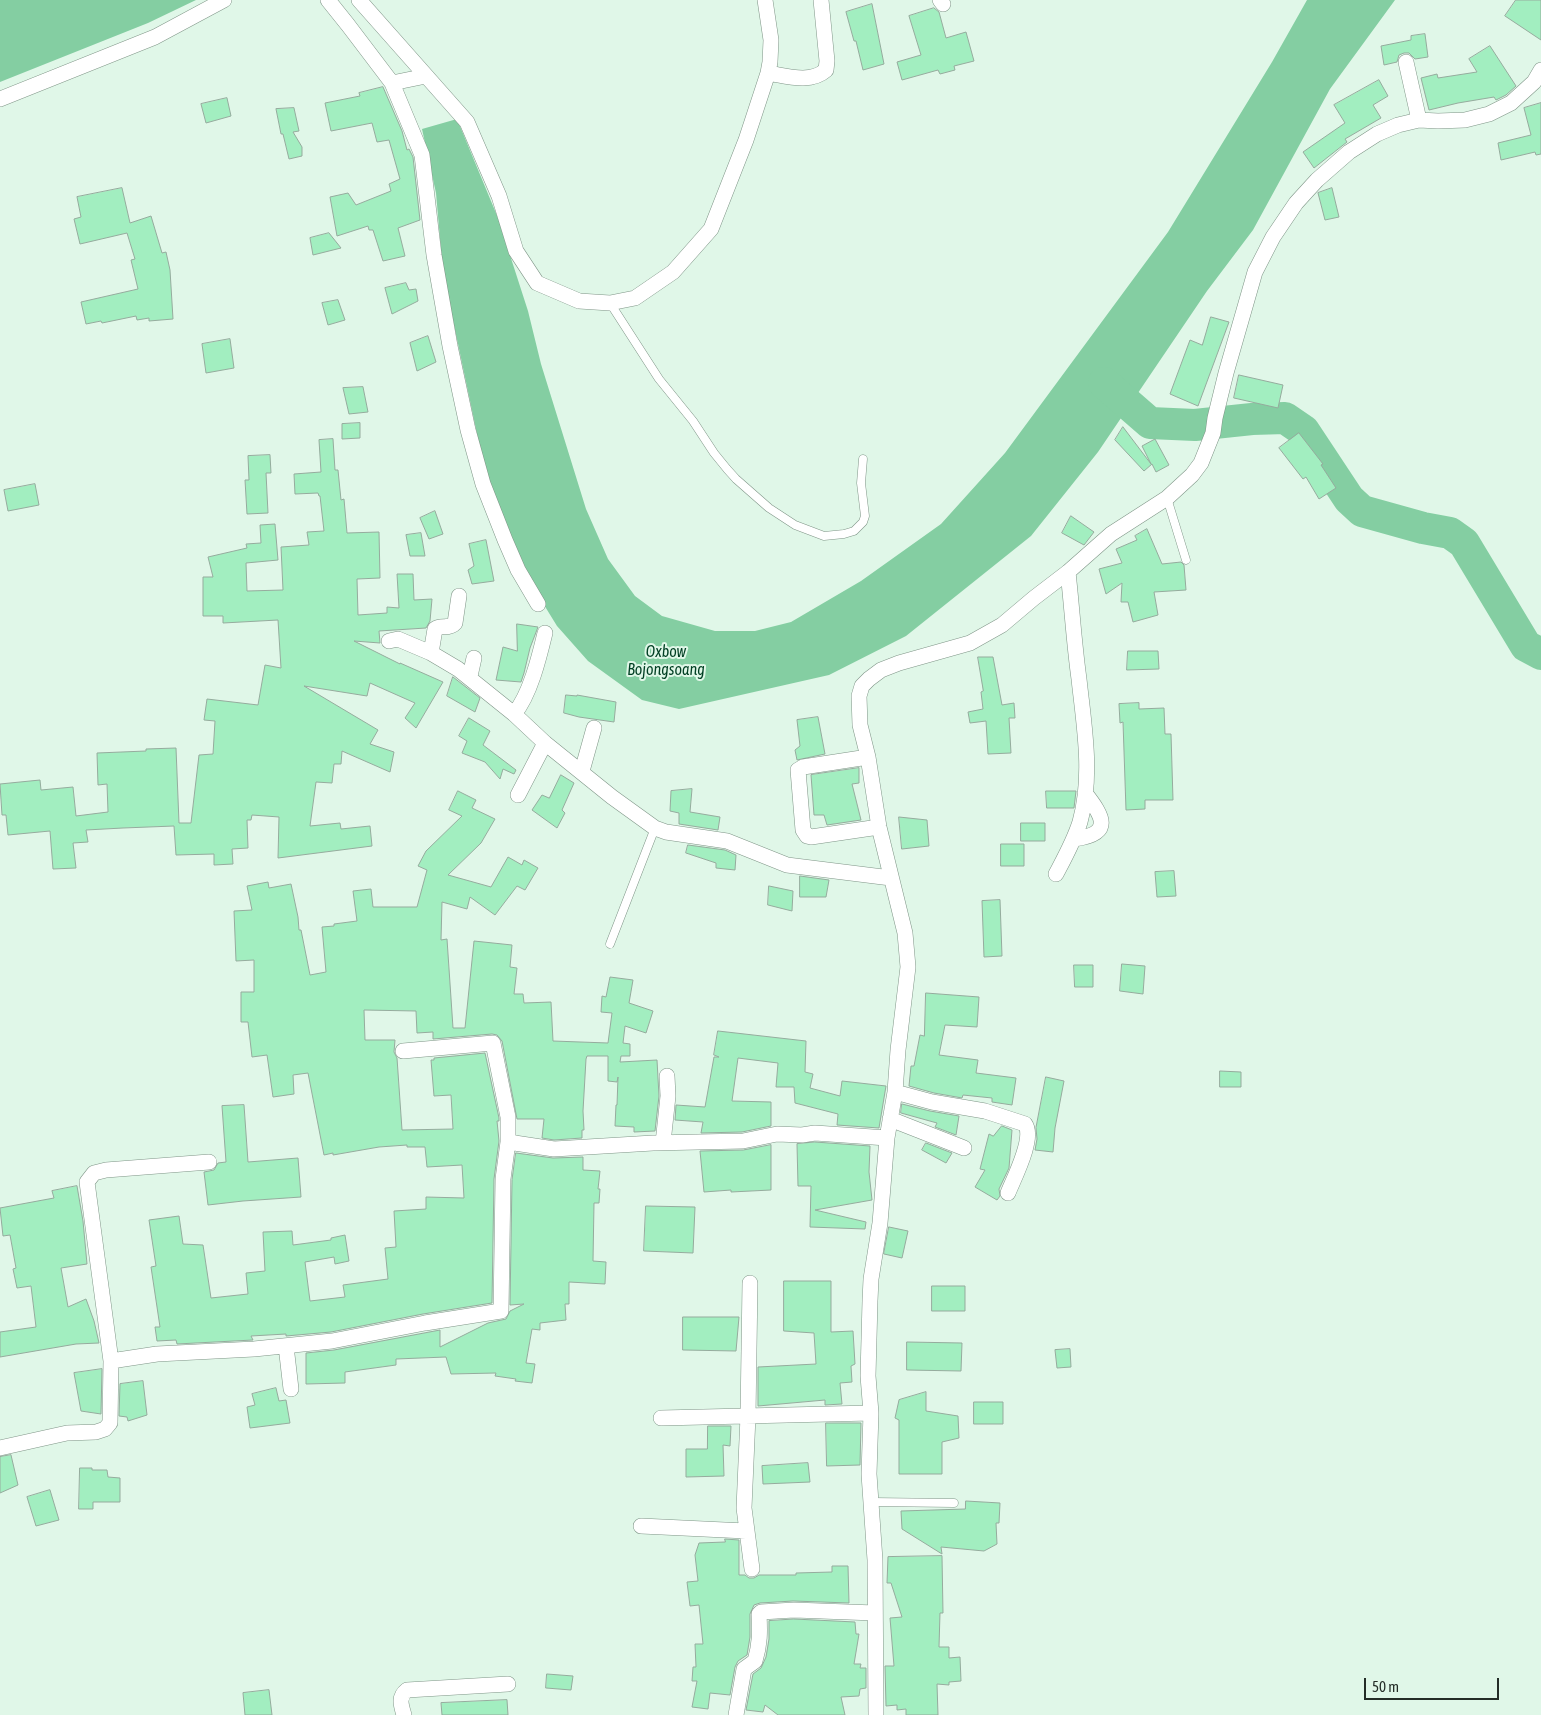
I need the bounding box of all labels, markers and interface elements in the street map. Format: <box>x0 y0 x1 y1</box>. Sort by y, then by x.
water label: Oxbow Bojongsoang <box>627 642 705 680</box>
scale bar <box>1366 1668 1501 1700</box>
text: 50 m <box>1372 1678 1399 1695</box>

